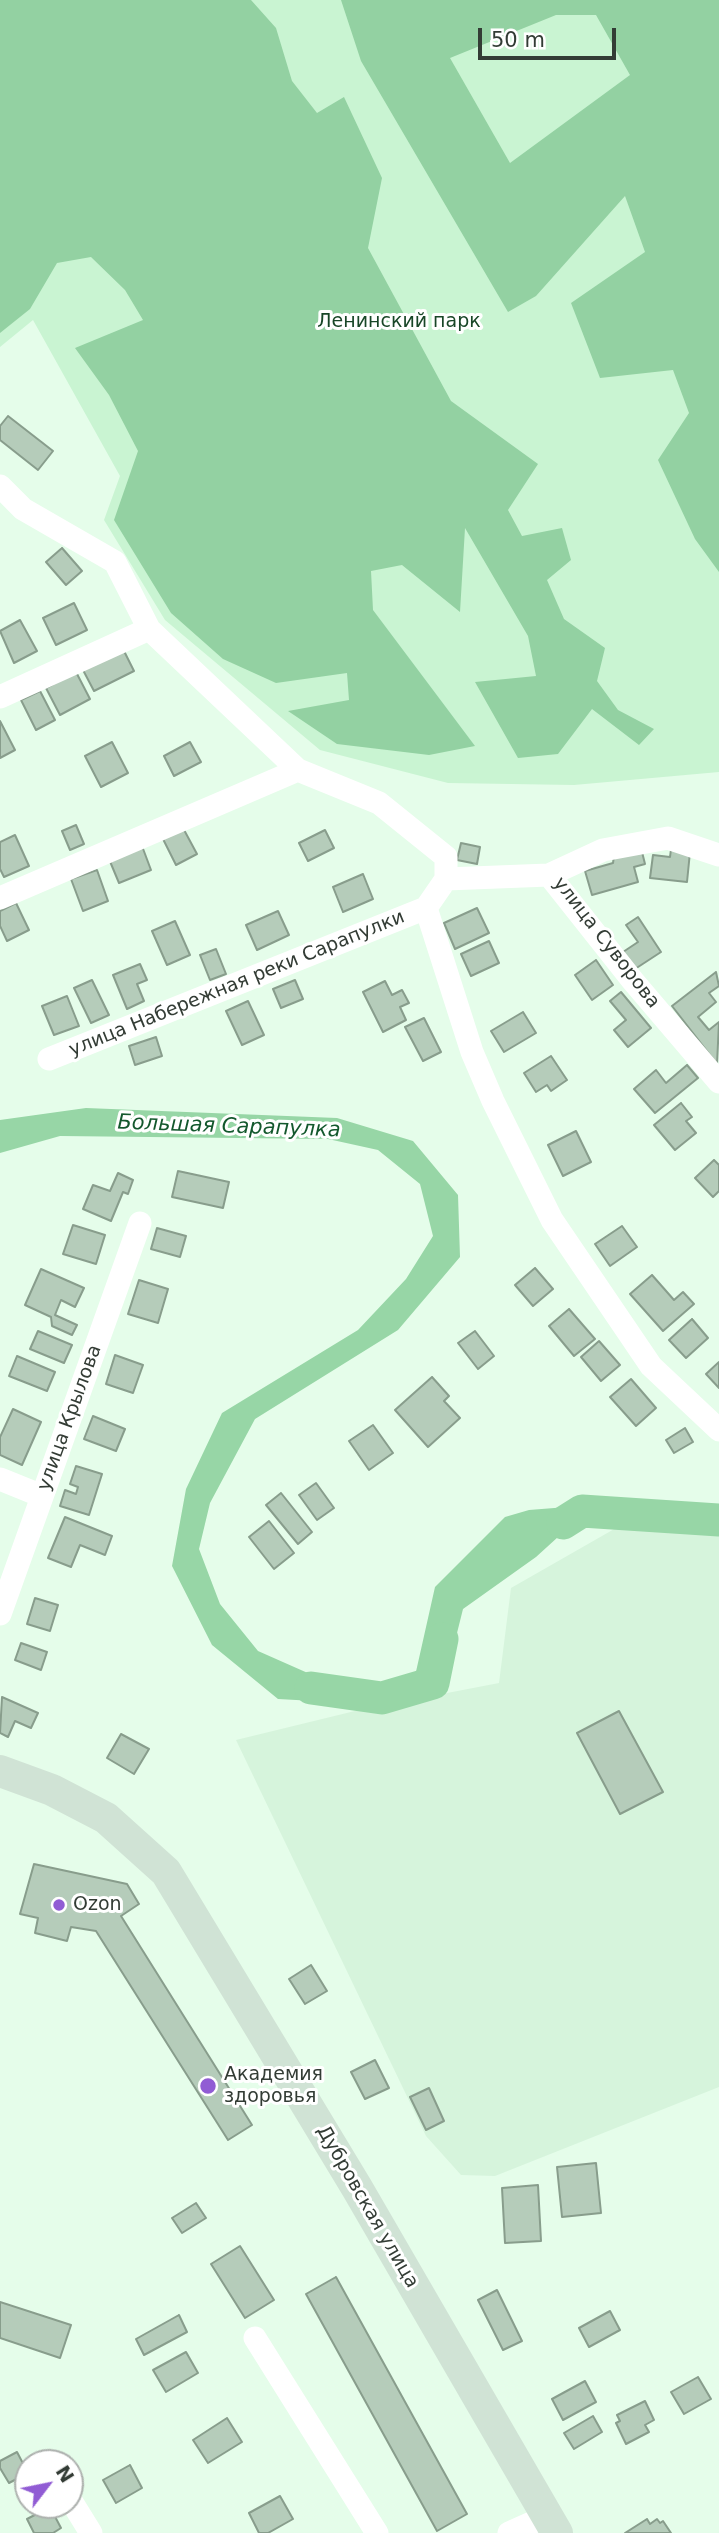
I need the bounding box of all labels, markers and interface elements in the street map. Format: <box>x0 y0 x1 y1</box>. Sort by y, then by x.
scale bar <box>481 14 619 58</box>
text: 50 m <box>491 28 545 52</box>
park label: Ленинский парк <box>317 311 481 333</box>
street label: улица Суворова <box>548 873 664 1013</box>
street label: улица Набережная реки Сарапулки <box>66 906 408 1062</box>
water label: Большая Сарапулка <box>117 1111 341 1143</box>
street label: улица Крылова <box>33 1342 107 1494</box>
place label: Ozon <box>73 1894 122 1916</box>
marker: Ozon <box>51 1897 67 1913</box>
place label: Академия здоровья <box>224 2064 323 2108</box>
marker: Академия здоровья <box>198 2076 218 2096</box>
street label: Дубровская улица <box>311 2122 423 2292</box>
north arrow <box>14 2449 84 2519</box>
text: N <box>52 2461 79 2487</box>

